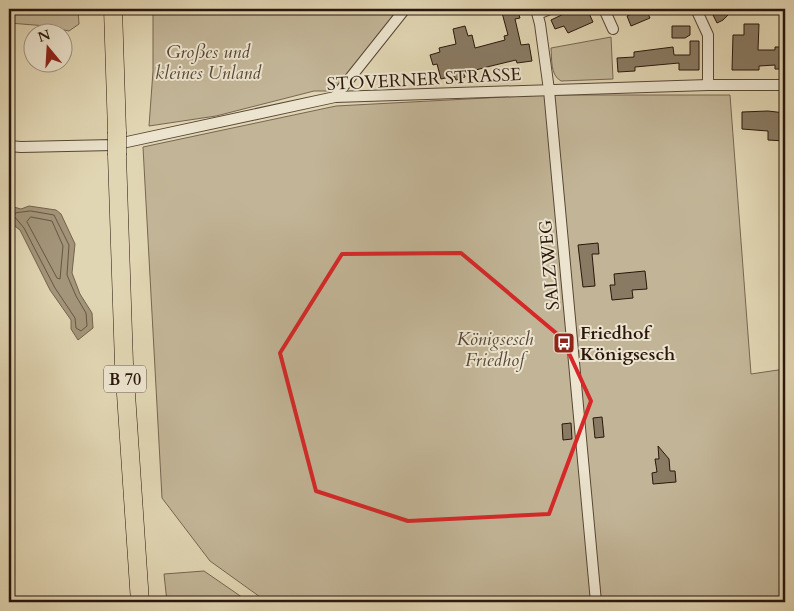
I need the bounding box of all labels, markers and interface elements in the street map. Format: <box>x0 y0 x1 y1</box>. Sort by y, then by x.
north arrow <box>22 22 72 72</box>
text: N <box>35 25 53 47</box>
park label: Großes und kleines Unland <box>155 40 262 86</box>
street label: STOVERNER STRASSE <box>326 62 522 97</box>
street label: SALZWEG <box>533 219 566 311</box>
place label: Friedhof Königsesch <box>580 321 675 367</box>
park label: Königsesch Friedhof <box>457 327 534 373</box>
bus stop icon: Friedhof Königsesch <box>552 331 576 355</box>
road number: B 70 <box>104 366 146 392</box>

